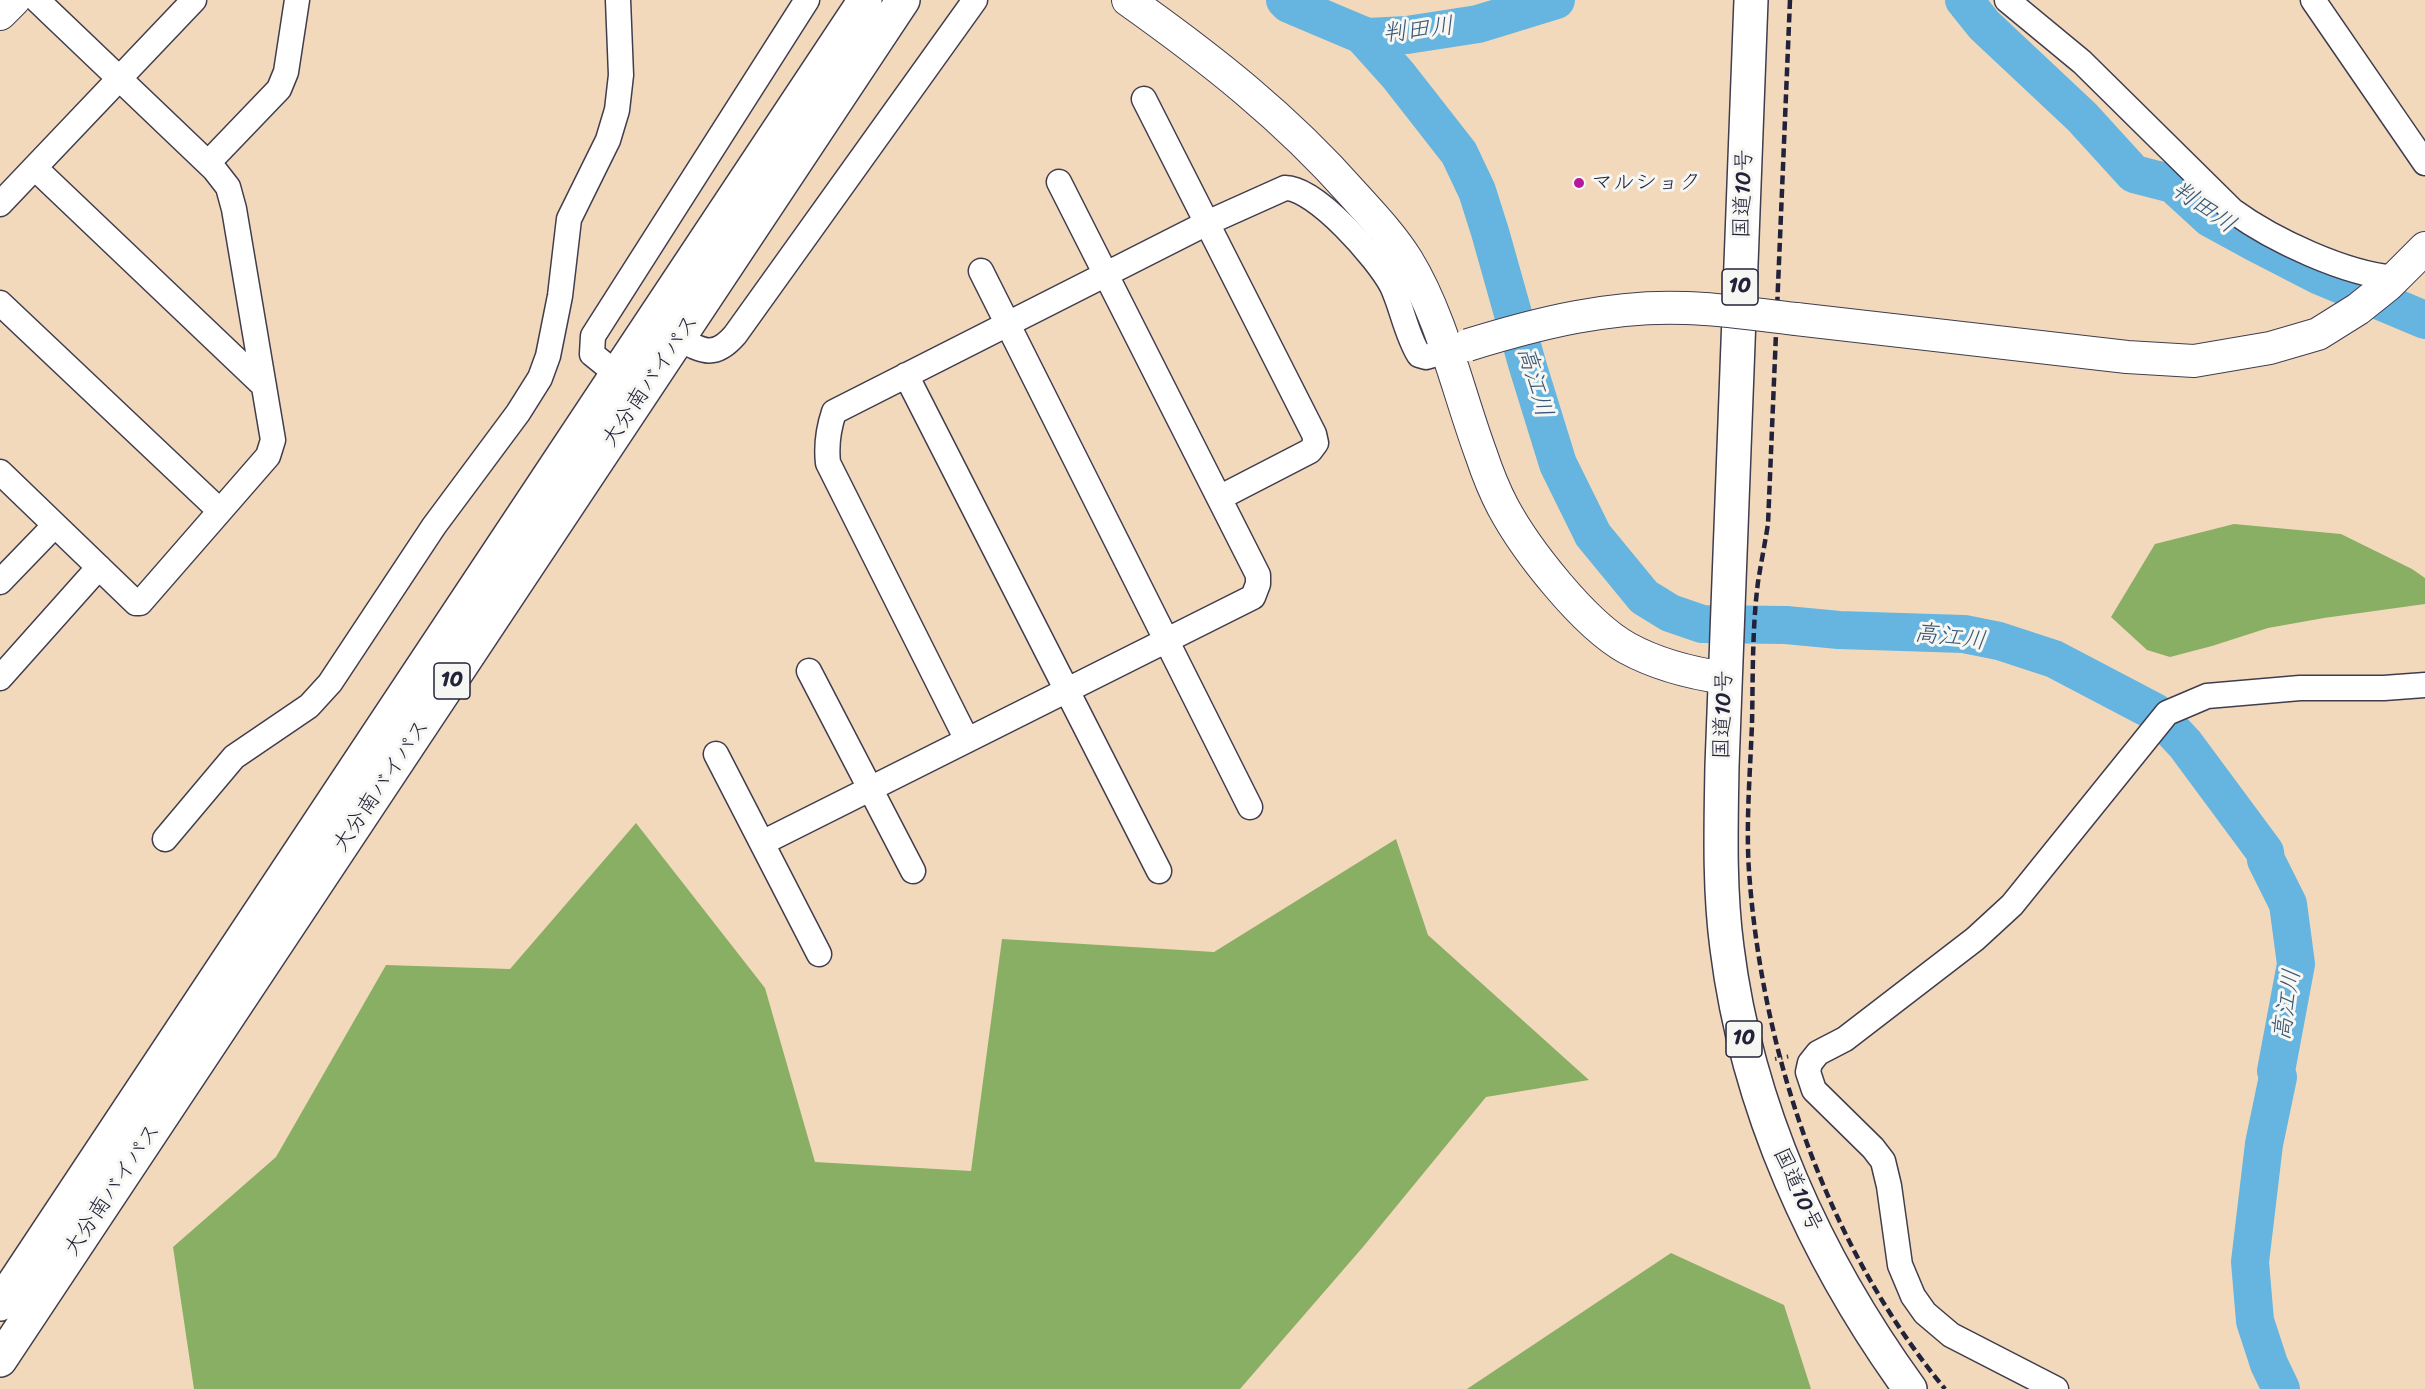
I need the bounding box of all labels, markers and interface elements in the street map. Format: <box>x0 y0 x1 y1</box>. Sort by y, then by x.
water label: 判田川 <box>1381 12 1455 50</box>
street label: 国道10号 <box>1729 149 1759 239</box>
place label: マルショク <box>1591 170 1701 196</box>
marker: マルショク <box>1572 176 1586 190</box>
water label: 判田川 <box>2165 176 2241 240</box>
road number: 10 <box>1722 269 1758 305</box>
street label: 大分南バイパス <box>597 310 705 452</box>
water label: 高江川 <box>1510 343 1558 421</box>
water label: 高江川 <box>1913 619 1987 657</box>
road number: 10 <box>434 663 470 699</box>
street label: 国道10号 <box>1709 670 1739 760</box>
street label: 大分南バイパス <box>328 715 436 857</box>
water label: 高江川 <box>2268 967 2308 1043</box>
road number: 10 <box>1726 1021 1762 1057</box>
street label: 大分南バイパス <box>59 1119 167 1261</box>
street label: 国道10号 <box>1767 1144 1827 1236</box>

